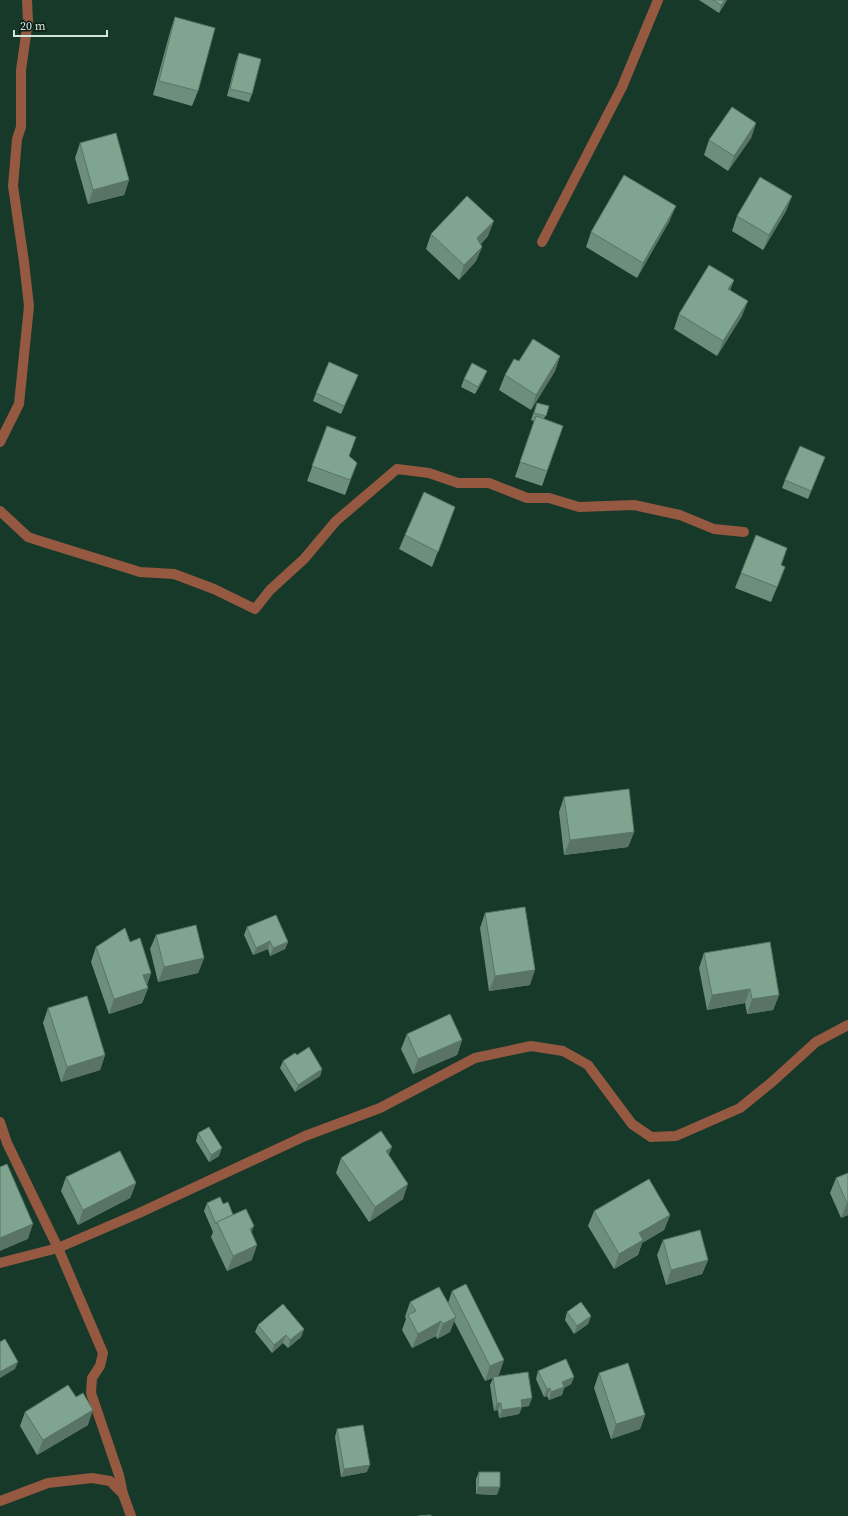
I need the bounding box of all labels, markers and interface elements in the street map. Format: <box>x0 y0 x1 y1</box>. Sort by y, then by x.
scale bar <box>14 12 107 38</box>
text: 20 m <box>20 18 46 34</box>

